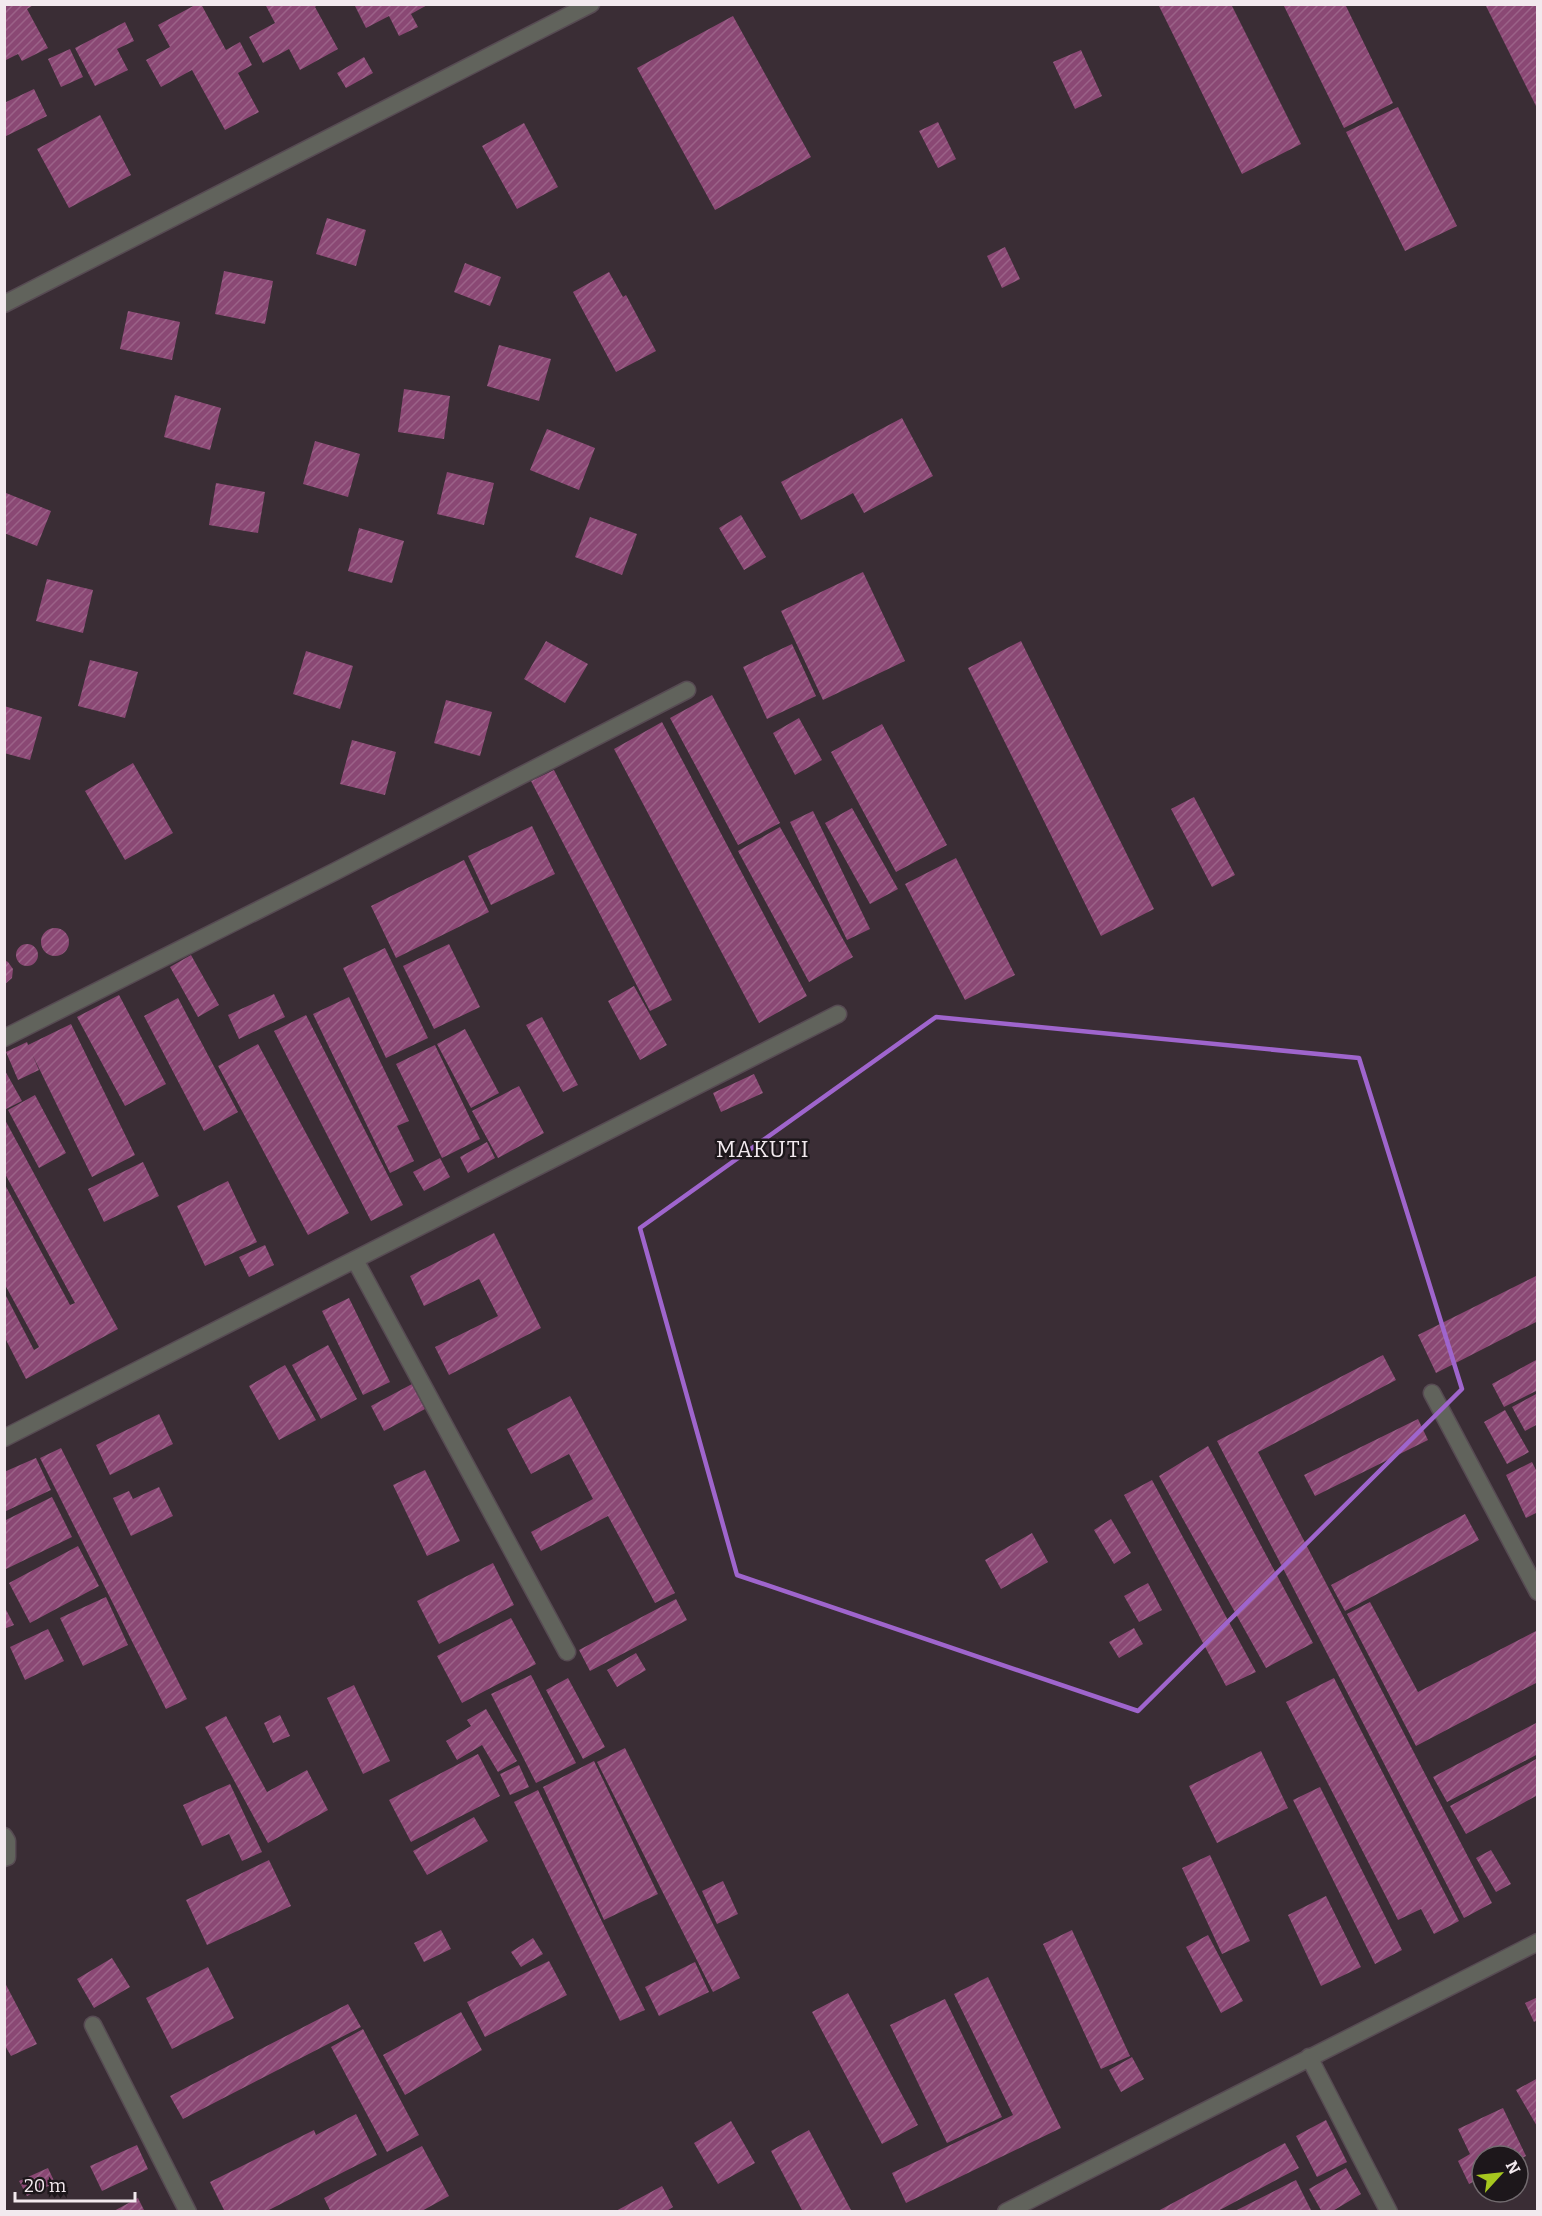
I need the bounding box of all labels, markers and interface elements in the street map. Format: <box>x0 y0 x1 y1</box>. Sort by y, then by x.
district label: MAKUTI <box>716 1136 810 1163</box>
north arrow <box>1470 2144 1530 2204</box>
text: N <box>1502 2158 1524 2177</box>
scale bar <box>15 2165 135 2203</box>
text: 20 m <box>24 2175 66 2197</box>

